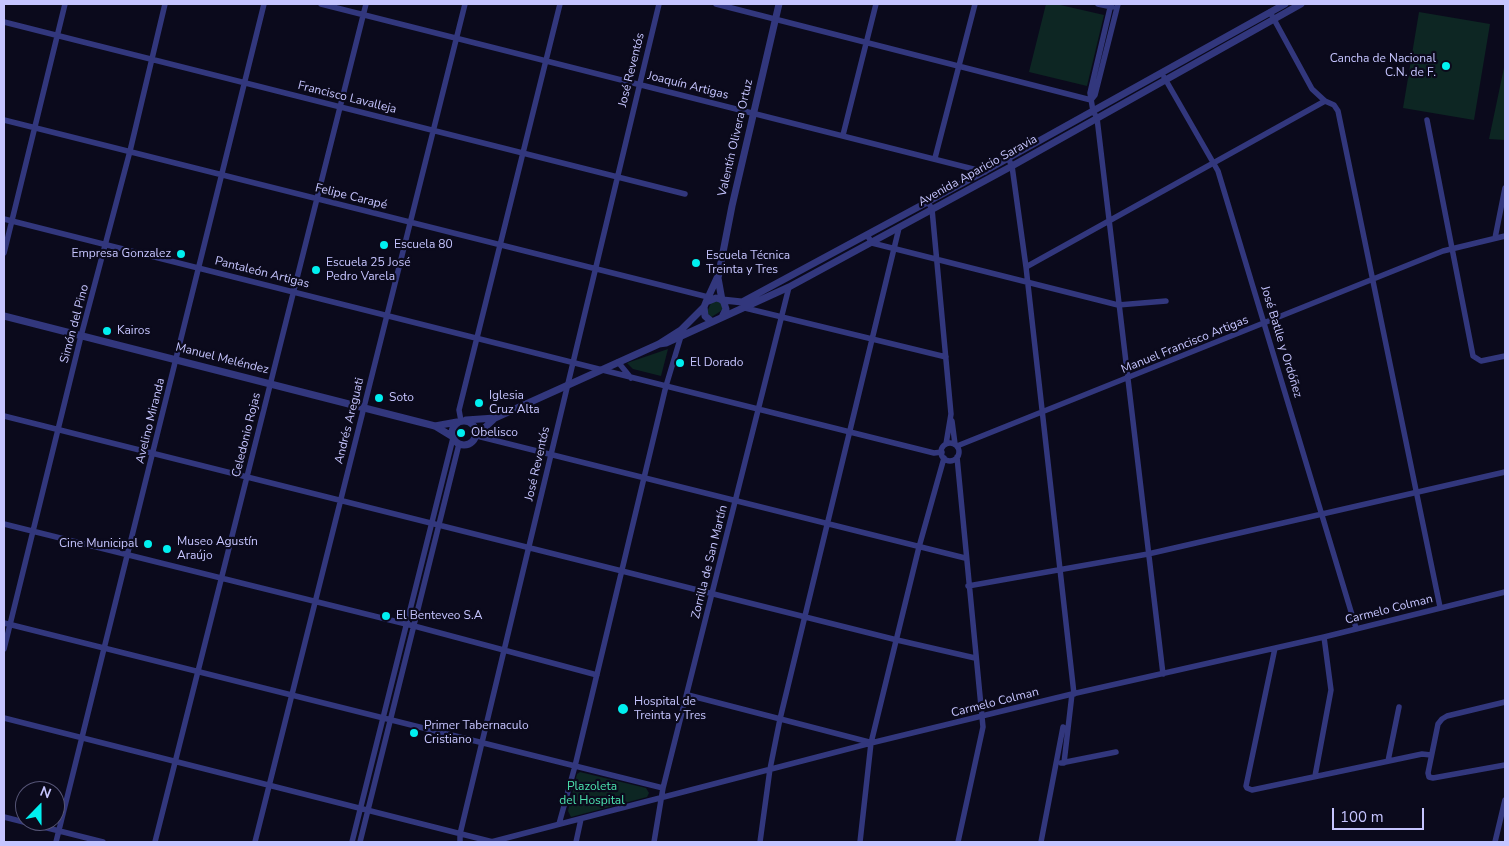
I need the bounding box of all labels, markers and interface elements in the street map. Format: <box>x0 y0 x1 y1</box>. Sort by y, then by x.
street label: José Reventós <box>616 31 648 109</box>
place label: Cancha de Nacional C.N. de F. <box>1330 52 1436 80</box>
marker: Cancha de Nacional C.N. de F. <box>1440 60 1452 72</box>
street label: Joaquín Artigas <box>646 69 730 103</box>
street label: Valentín Olivera Ortuz <box>716 78 756 198</box>
street label: Francisco Lavalleja <box>296 79 398 117</box>
street label: Avenida Aparicio Saravia <box>916 132 1040 210</box>
street label: Felipe Carapé <box>313 181 389 213</box>
place label: Escuela 80 <box>394 238 453 252</box>
marker: Escuela 80 <box>378 239 390 251</box>
place label: Empresa Gonzalez <box>71 247 171 261</box>
marker: Empresa Gonzalez <box>175 248 187 260</box>
place label: Escuela Técnica Treinta y Tres <box>706 249 790 277</box>
street label: Pantaleón Artigas <box>213 254 311 292</box>
place label: Escuela 25 José Pedro Varela <box>326 256 411 284</box>
marker: Escuela Técnica Treinta y Tres <box>690 257 702 269</box>
marker: Escuela 25 José Pedro Varela <box>310 264 322 276</box>
street label: Simón del Pino <box>58 283 92 365</box>
street label: José Batlle y Ordóñez <box>1257 284 1305 400</box>
street label: Manuel Francisco Artigas <box>1119 313 1251 377</box>
place label: Kairos <box>117 324 150 338</box>
marker: Kairos <box>101 325 113 337</box>
street label: Manuel Meléndez <box>174 340 270 378</box>
place label: El Dorado <box>690 356 743 370</box>
marker: El Dorado <box>674 357 686 369</box>
street label: Andrés Areguati <box>332 376 368 466</box>
street label: Avelino Miranda <box>133 377 169 465</box>
place label: Iglesia Cruz Alta <box>489 389 539 417</box>
street label: Celedonio Rojas <box>230 391 264 479</box>
place label: Soto <box>389 391 414 405</box>
marker: Soto <box>373 392 385 404</box>
marker: Iglesia Cruz Alta <box>473 397 485 409</box>
street label: José Reventós <box>522 425 554 503</box>
place label: Obelisco <box>471 426 518 440</box>
marker: Obelisco <box>455 427 467 439</box>
street label: Zorrilla de San Martín <box>689 504 731 620</box>
place label: Museo Agustín Araújo <box>177 535 258 563</box>
place label: Cine Municipal <box>59 537 138 551</box>
marker: Cine Municipal <box>142 538 154 550</box>
marker: Museo Agustín Araújo <box>161 543 173 555</box>
street label: Carmelo Colman <box>1344 592 1434 628</box>
place label: El Benteveo S.A <box>396 609 483 623</box>
marker: El Benteveo S.A <box>380 610 392 622</box>
street label: Carmelo Colman <box>950 685 1040 721</box>
place label: Hospital de Treinta y Tres <box>634 695 706 723</box>
marker: Hospital de Treinta y Tres <box>616 702 630 716</box>
place label: Primer Tabernaculo Cristiano <box>424 719 529 747</box>
marker: Primer Tabernaculo Cristiano <box>408 727 420 739</box>
park label: Plazoleta del Hospital <box>559 780 625 808</box>
north arrow <box>15 781 65 831</box>
text: N <box>37 782 54 803</box>
scale bar <box>1334 798 1426 830</box>
text: 100 m <box>1340 807 1384 827</box>

